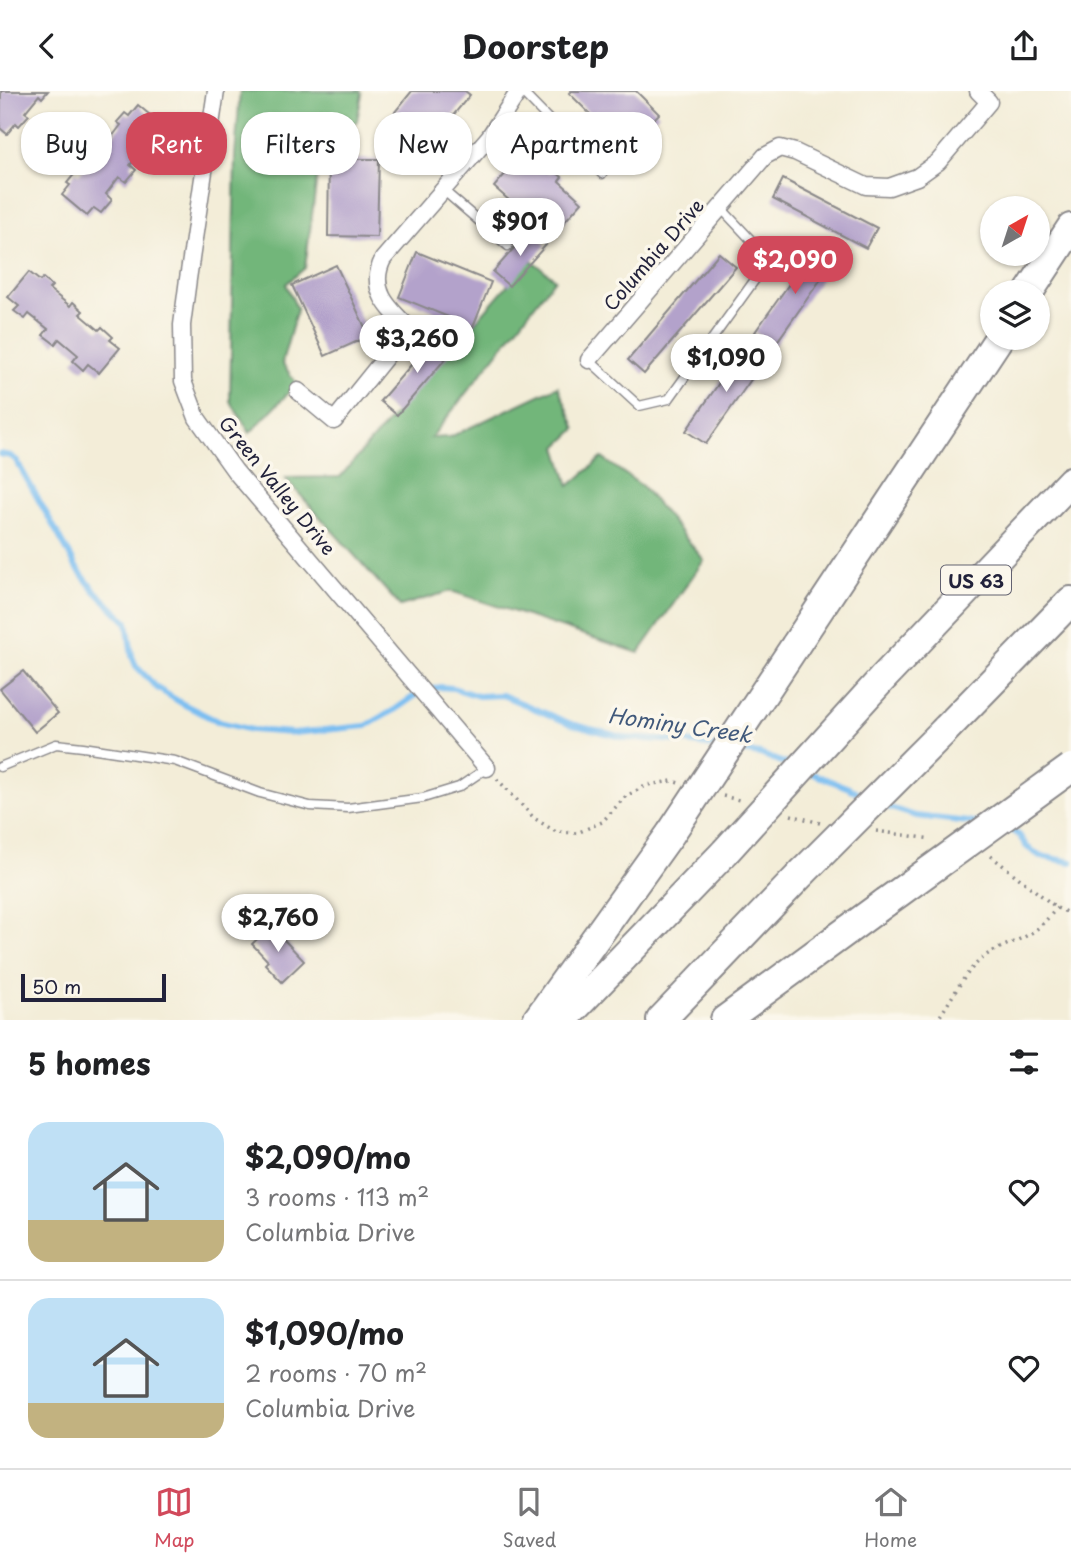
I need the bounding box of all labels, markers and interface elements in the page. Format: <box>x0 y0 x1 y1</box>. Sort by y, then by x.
text: Doorstep <box>462 22 609 70</box>
icon: back <box>28 27 66 65</box>
icon: share <box>1005 27 1043 65</box>
chip: Buy <box>21 112 112 175</box>
chip: Rent <box>126 112 227 175</box>
chip: Filters <box>241 112 360 175</box>
chip: New <box>374 112 472 175</box>
chip: Apartment <box>486 112 662 175</box>
street label: Columbia Drive <box>596 192 710 316</box>
north arrow <box>980 196 1050 266</box>
map controls <box>980 196 1050 350</box>
pin: $901 <box>479 199 561 258</box>
text: $901 <box>492 203 548 238</box>
pin: $2,090 <box>738 237 852 296</box>
text: $2,090 <box>753 241 837 276</box>
button: layers <box>980 280 1050 350</box>
pin: $3,260 <box>360 315 474 375</box>
text: $3,260 <box>375 320 459 355</box>
pin: $1,090 <box>669 335 783 394</box>
text: $1,090 <box>687 339 765 374</box>
street label: Green Valley Drive <box>213 409 343 561</box>
road number: US 63 <box>941 566 1011 595</box>
water label: Hominy Creek <box>606 698 755 750</box>
pin: $2,760 <box>221 895 335 954</box>
text: $2,760 <box>237 899 319 934</box>
scale bar <box>21 971 166 1003</box>
text: 50 m <box>32 972 81 1000</box>
text: 5 homes <box>28 1040 151 1085</box>
icon: filters <box>1005 1043 1043 1081</box>
text: $2,090/mo <box>245 1134 411 1179</box>
icon: home <box>84 1150 168 1234</box>
icon: heart <box>1005 1173 1043 1211</box>
text: 3 rooms · 113 m² <box>245 1179 429 1214</box>
text: Columbia Drive <box>245 1214 416 1249</box>
text: $1,090/mo <box>245 1310 404 1355</box>
icon: home <box>84 1326 168 1410</box>
icon: heart <box>1005 1349 1043 1387</box>
text: 2 rooms · 70 m² <box>245 1355 427 1390</box>
text: Columbia Drive <box>245 1390 416 1425</box>
tab: Map <box>154 1483 195 1553</box>
tab: Saved <box>502 1483 556 1553</box>
tab: Home <box>864 1483 917 1553</box>

